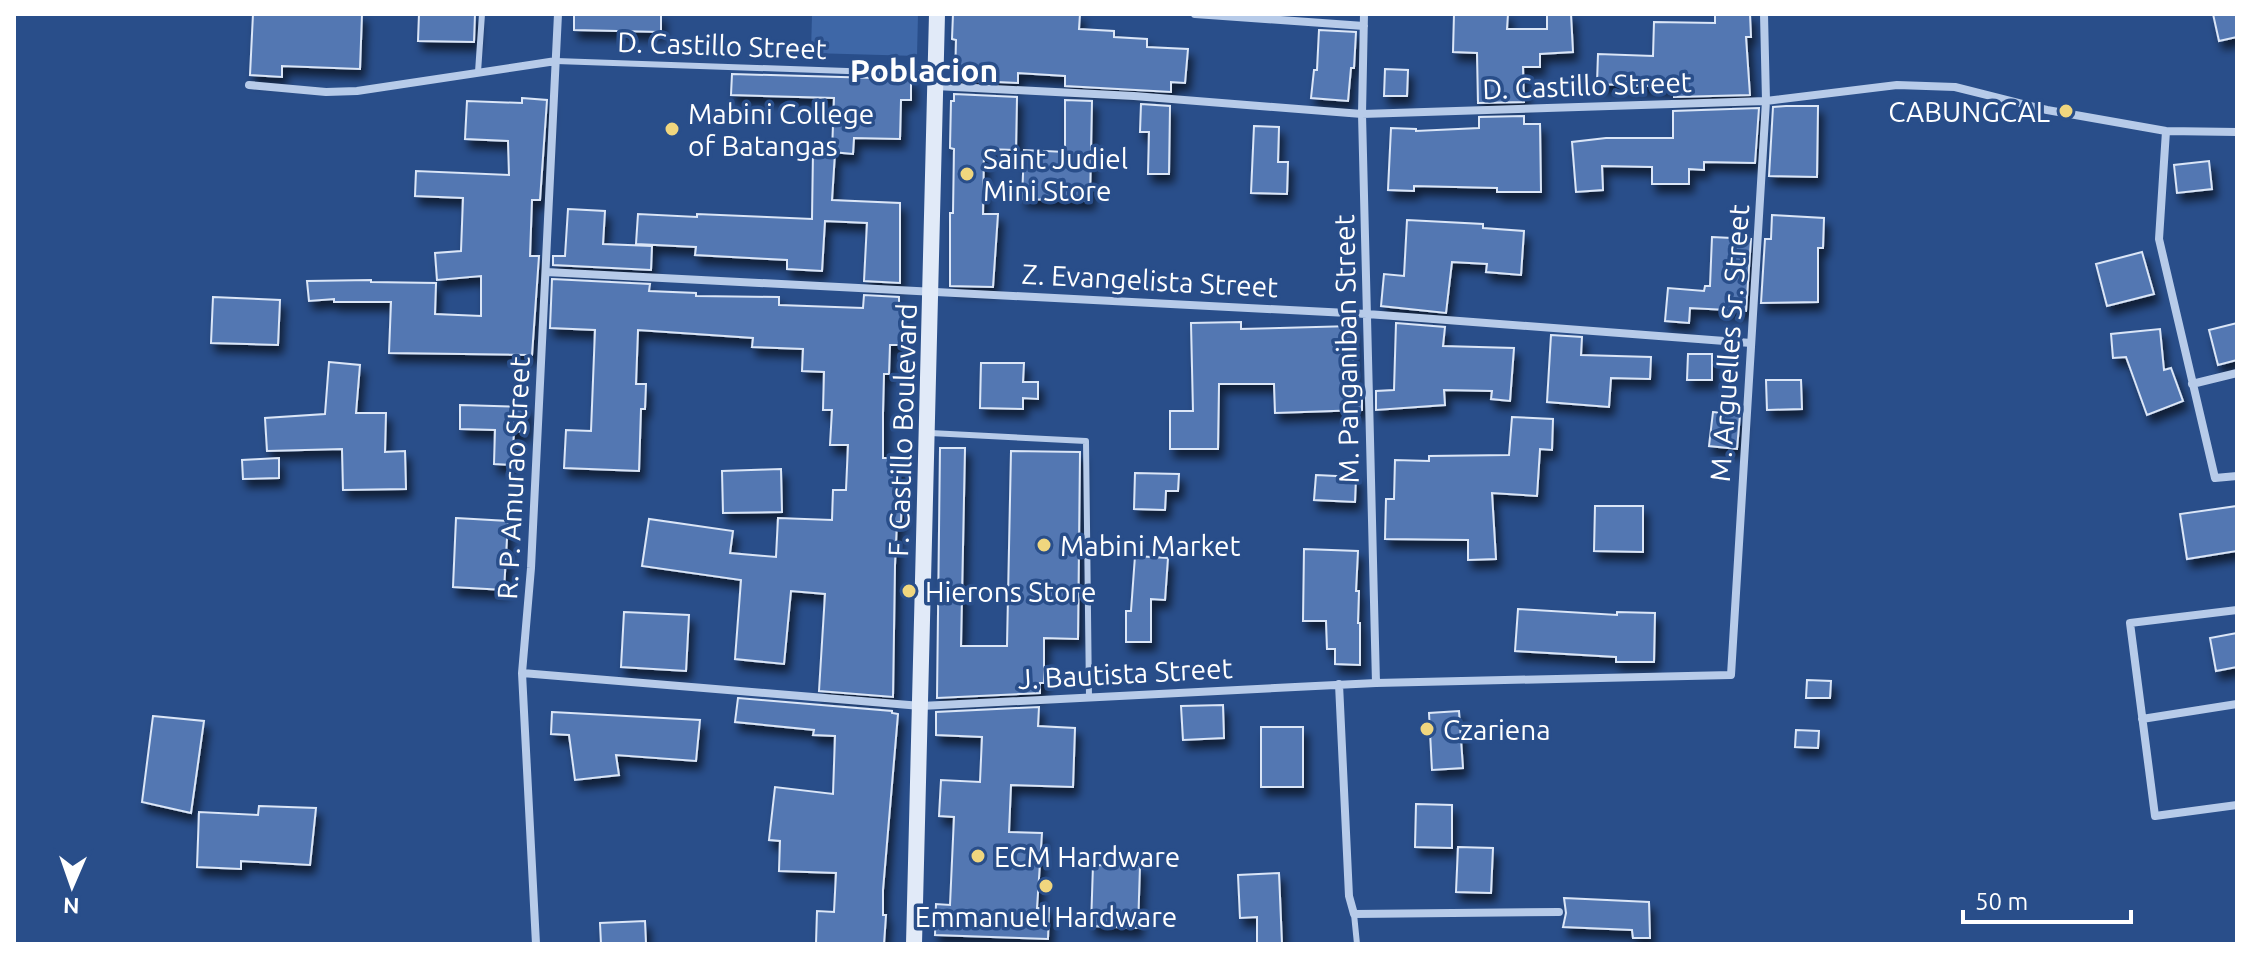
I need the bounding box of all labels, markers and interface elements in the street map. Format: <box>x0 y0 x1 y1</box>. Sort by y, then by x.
street label: D. Castillo Street <box>617 26 827 64</box>
district label: Poblacion <box>850 52 998 88</box>
street label: D. Castillo Street <box>1482 66 1692 104</box>
place label: CABUNGCAL <box>1888 96 2050 127</box>
place label: Mabini College of Batangas <box>688 98 874 161</box>
marker: CABUNGCAL <box>2057 102 2075 120</box>
marker: Mabini College of Batangas <box>663 120 681 138</box>
place label: Saint Judiel Mini Store <box>983 143 1128 206</box>
marker: Saint Judiel Mini Store <box>958 165 976 183</box>
street label: M. Arguelles Sr. Street <box>1704 203 1754 483</box>
street label: M. Panganiban Street <box>1328 214 1364 484</box>
street label: Z. Evangelista Street <box>1021 258 1279 302</box>
street label: F. Castillo Boulevard <box>882 303 922 557</box>
street label: R. P. Amurao Street <box>491 356 535 600</box>
place label: Mabini Market <box>1060 530 1241 561</box>
marker: Mabini Market <box>1035 536 1053 554</box>
place label: Hierons Store <box>925 576 1096 607</box>
marker: Hierons Store <box>900 582 918 600</box>
street label: J. Bautista Street <box>1017 652 1233 694</box>
place label: Czariena <box>1443 714 1551 745</box>
marker: Czariena <box>1418 720 1436 738</box>
place label: ECM Hardware <box>994 841 1180 872</box>
north arrow <box>32 846 112 926</box>
marker: ECM Hardware <box>969 847 987 865</box>
scale bar <box>1963 874 2131 924</box>
marker: Emmanuel Hardware <box>1037 877 1055 895</box>
text: 50 m <box>1975 888 2028 915</box>
text: N <box>63 894 80 919</box>
place label: Emmanuel Hardware <box>915 901 1177 932</box>

